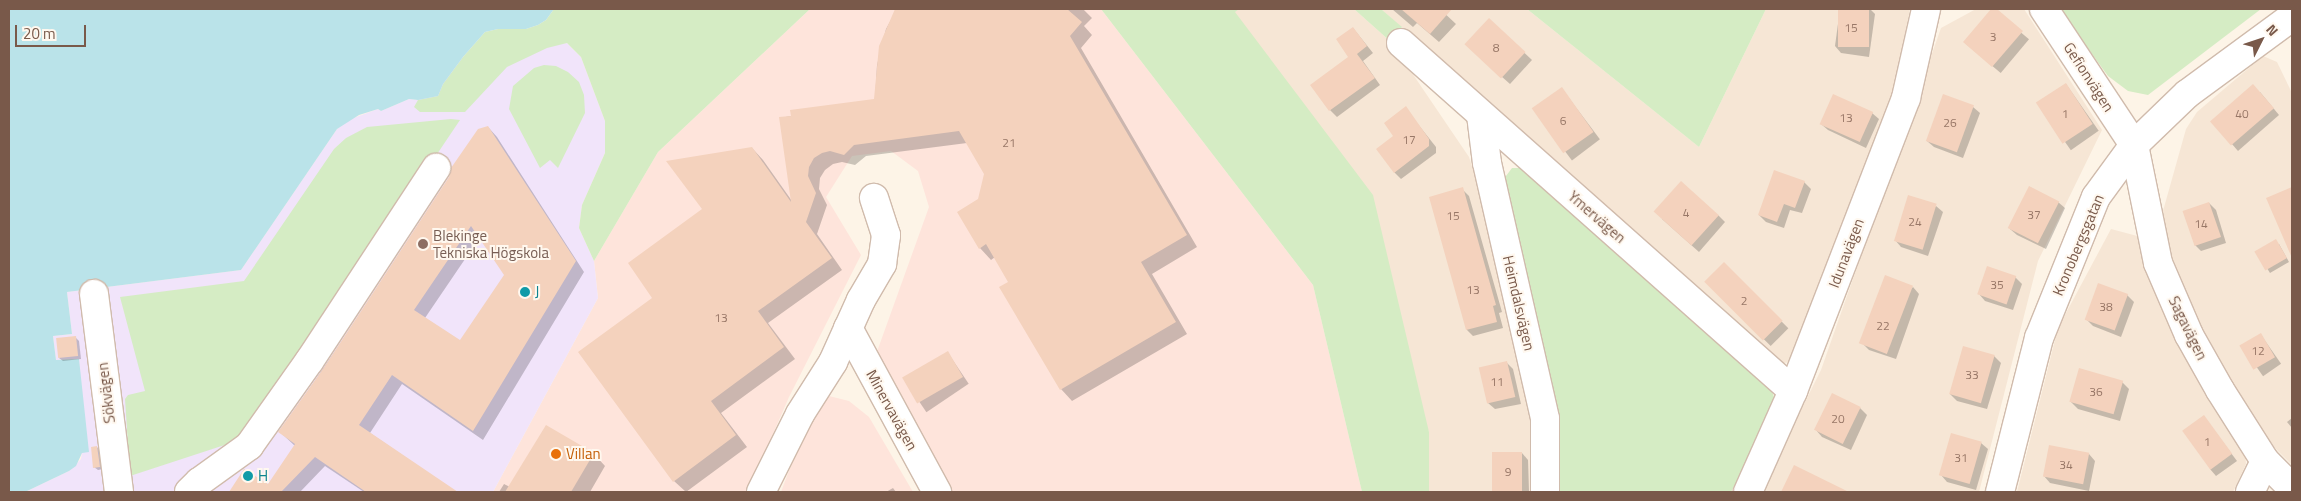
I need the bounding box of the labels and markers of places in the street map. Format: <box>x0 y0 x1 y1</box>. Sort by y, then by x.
place label: Blekinge Tekniska Högskola <box>433 226 549 261</box>
marker: Blekinge Tekniska Högskola <box>417 238 429 250</box>
place label: J <box>535 283 539 301</box>
marker: J <box>519 286 531 298</box>
place label: Villan <box>566 445 601 463</box>
marker: Villan <box>550 448 562 460</box>
place label: H <box>258 467 268 485</box>
marker: H <box>242 470 254 482</box>

